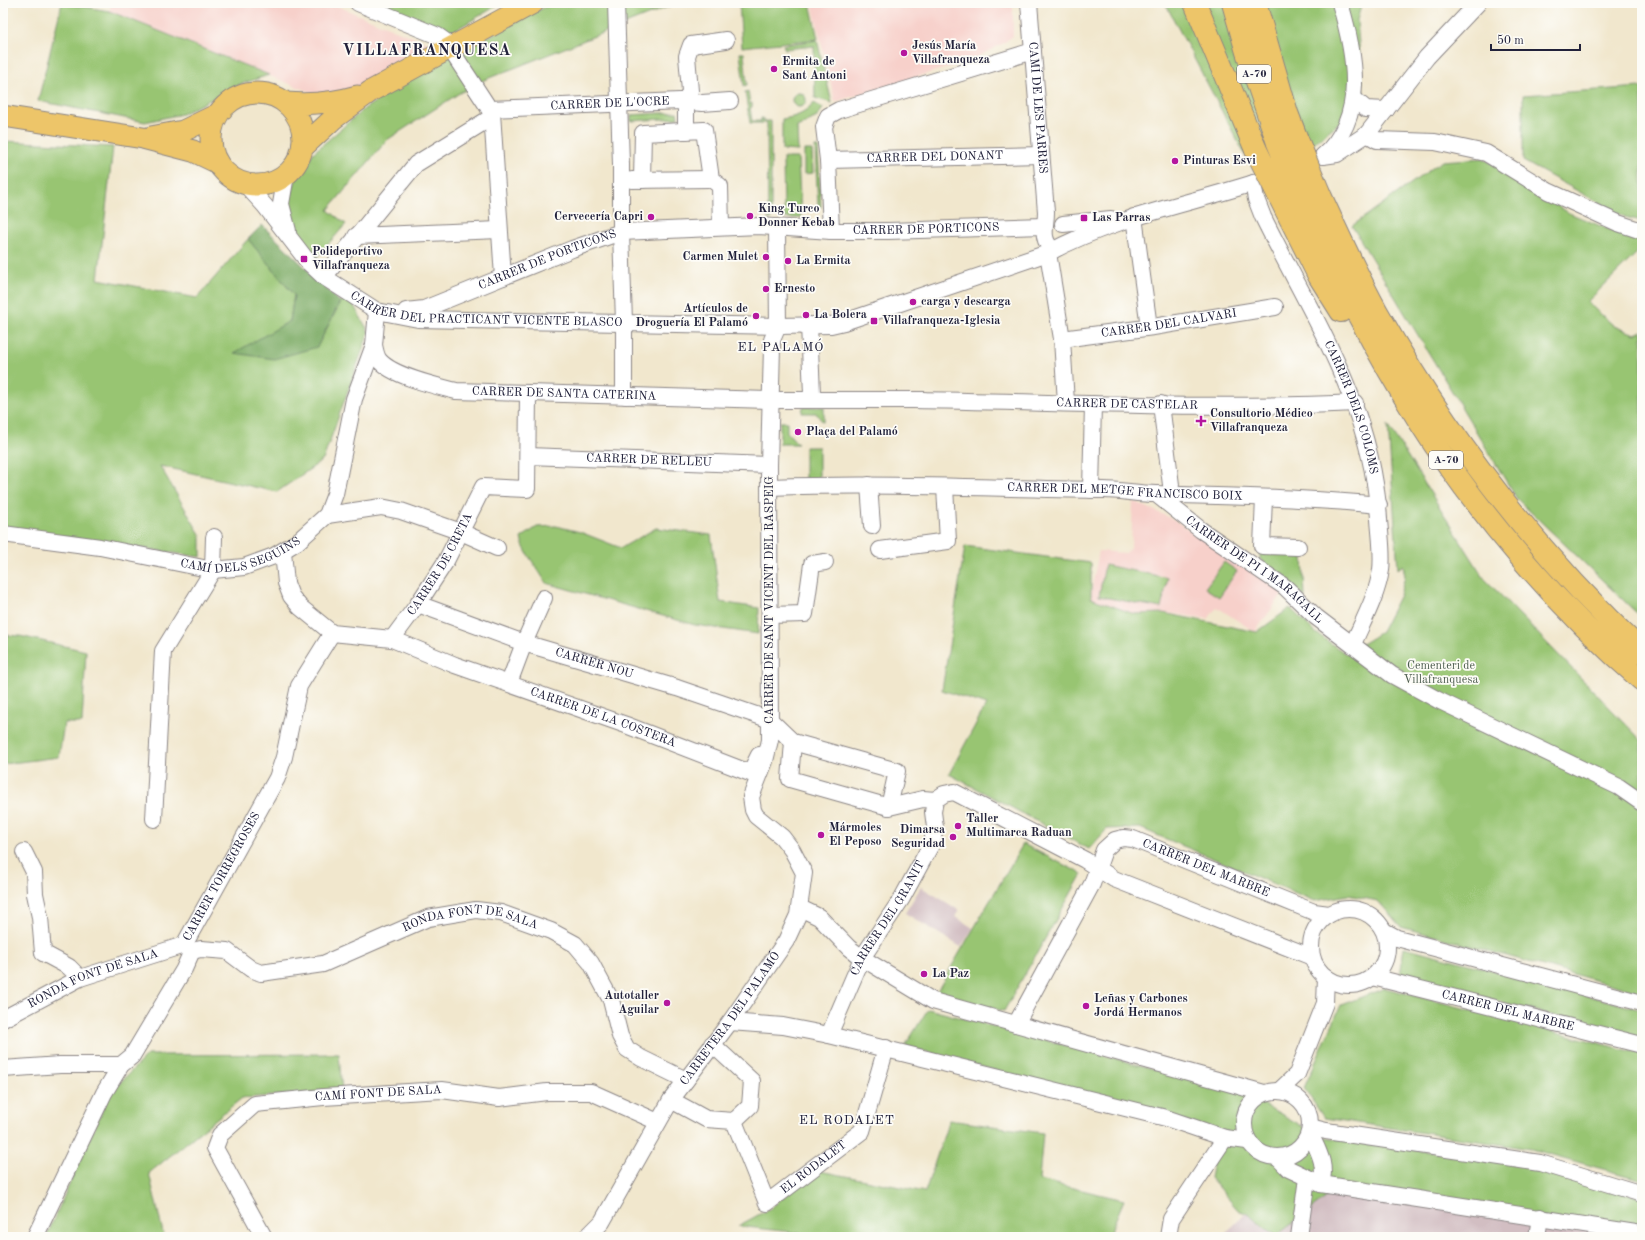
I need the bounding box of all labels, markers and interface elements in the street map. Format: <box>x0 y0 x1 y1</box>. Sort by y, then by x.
scale bar <box>1491 26 1580 52</box>
text: 50 m <box>1497 34 1524 47</box>
place label: Jesús María Villafranqueza <box>912 40 990 66</box>
street label: CAMÍ DE LES PARRES <box>1026 41 1049 174</box>
district label: VILLAFRANQUESA <box>342 43 512 59</box>
marker: Jesús María Villafranqueza <box>899 48 909 58</box>
place label: Ermita de Sant Antoni <box>782 56 847 82</box>
marker: Ermita de Sant Antoni <box>769 64 779 74</box>
road number: A-70 <box>1237 65 1271 83</box>
street label: CARRER DE L'OCRE <box>550 95 670 112</box>
street label: CARRER DEL DONANT <box>866 150 1003 165</box>
place label: Pinturas Esvi <box>1183 155 1256 167</box>
marker: Pinturas Esvi <box>1170 156 1180 166</box>
place label: King Turco Donner Kebab <box>758 203 835 229</box>
place label: Cervecería Capri <box>554 211 643 223</box>
marker: King Turco Donner Kebab <box>745 211 755 221</box>
marker: Cervecería Capri <box>646 212 656 222</box>
place label: Las Parras <box>1092 212 1150 224</box>
marker: Las Parras <box>1079 213 1089 223</box>
street label: CARRER DE PORTICONS <box>853 221 1000 237</box>
street label: CARRER DE PORTICONS <box>477 228 618 292</box>
place label: Polideportivo Villafranqueza <box>312 246 390 272</box>
place label: Carmen Mulet <box>682 251 759 263</box>
marker: Carmen Mulet <box>761 252 771 262</box>
marker: Polideportivo Villafranqueza <box>299 254 309 264</box>
place label: La Ermita <box>796 255 851 267</box>
marker: La Ermita <box>783 256 793 266</box>
place label: Ernesto <box>774 283 815 295</box>
marker: Ernesto <box>761 284 771 294</box>
street label: CARRER DEL PRACTICANT VICENTE BLASCO <box>348 289 623 329</box>
place label: carga y descarga <box>921 296 1011 308</box>
marker: carga y descarga <box>908 297 918 307</box>
place label: Artículos de Droguería El Palamó <box>635 303 748 329</box>
street label: CARRER DEL CALVARI <box>1100 307 1238 340</box>
place label: La Bolera <box>814 309 867 321</box>
marker: La Bolera <box>801 310 811 320</box>
marker: Artículos de Droguería El Palamó <box>751 311 761 321</box>
place label: Villafranqueza-Iglesia <box>882 315 1000 327</box>
marker: Villafranqueza-Iglesia <box>869 316 879 326</box>
district label: EL PALAMÓ <box>738 338 824 354</box>
street label: CARRER DELS COLOMS <box>1322 339 1379 475</box>
street label: CARRER DE SANTA CATERINA <box>472 385 656 403</box>
street label: CARRER DE CASTELAR <box>1056 397 1198 412</box>
place label: Consultorio Médico Villafranqueza <box>1210 408 1313 434</box>
marker: Consultorio Médico Villafranqueza <box>1195 415 1207 427</box>
place label: Plaça del Palamó <box>806 426 898 438</box>
marker: Plaça del Palamó <box>793 427 803 437</box>
road number: A-70 <box>1429 451 1463 469</box>
street label: CARRER DE RELLEU <box>586 452 713 469</box>
street label: CARRER DE SANT VICENT DEL RASPEIG <box>764 476 776 724</box>
street label: CARRER DEL METGE FRANCISCO BOIX <box>1007 482 1243 503</box>
street label: CARRER DE CRETA <box>405 511 475 618</box>
street label: CARRER DE PI I MARAGALL <box>1183 514 1325 626</box>
street label: CAMÍ DELS SEGUINS <box>179 535 303 576</box>
street label: CARRER NOU <box>554 646 635 681</box>
park label: Cementeri de Villafranquesa <box>1404 660 1478 686</box>
street label: CARRER DE LA COSTERA <box>528 686 678 750</box>
street label: CARRER TORREGROSES <box>181 810 263 943</box>
place label: Taller Multimarca Raduan <box>966 813 1072 839</box>
marker: Taller Multimarca Raduan <box>953 821 963 831</box>
place label: Mármoles El Peposo <box>829 822 882 848</box>
place label: Dimarsa Seguridad <box>891 824 946 850</box>
marker: Mármoles El Peposo <box>816 830 826 840</box>
marker: Dimarsa Seguridad <box>948 832 958 842</box>
street label: CARRER DEL MARBRE <box>1140 837 1271 899</box>
street label: CARRER DEL GRANIT <box>849 859 927 978</box>
text: RONDA FONT DE SALA <box>401 904 539 934</box>
street label: RONDA FONT DE SALA <box>400 921 540 937</box>
street label: RONDA FONT DE SALA <box>26 948 160 1011</box>
street label: CARRETERA DEL PALAMÓ <box>678 948 782 1088</box>
place label: La Paz <box>932 968 969 980</box>
marker: La Paz <box>919 969 929 979</box>
street label: CARRER DEL MARBRE <box>1440 989 1575 1034</box>
place label: Autotaller Aguilar <box>604 990 659 1016</box>
place label: Leñas y Carbones Jordá Hermanos <box>1094 993 1188 1019</box>
marker: Autotaller Aguilar <box>662 998 672 1008</box>
marker: Leñas y Carbones Jordá Hermanos <box>1081 1001 1091 1011</box>
street label: CAMÍ FONT DE SALA <box>314 1084 442 1104</box>
district label: EL RODALET <box>799 1114 895 1127</box>
street label: EL RODALET <box>778 1139 849 1196</box>

